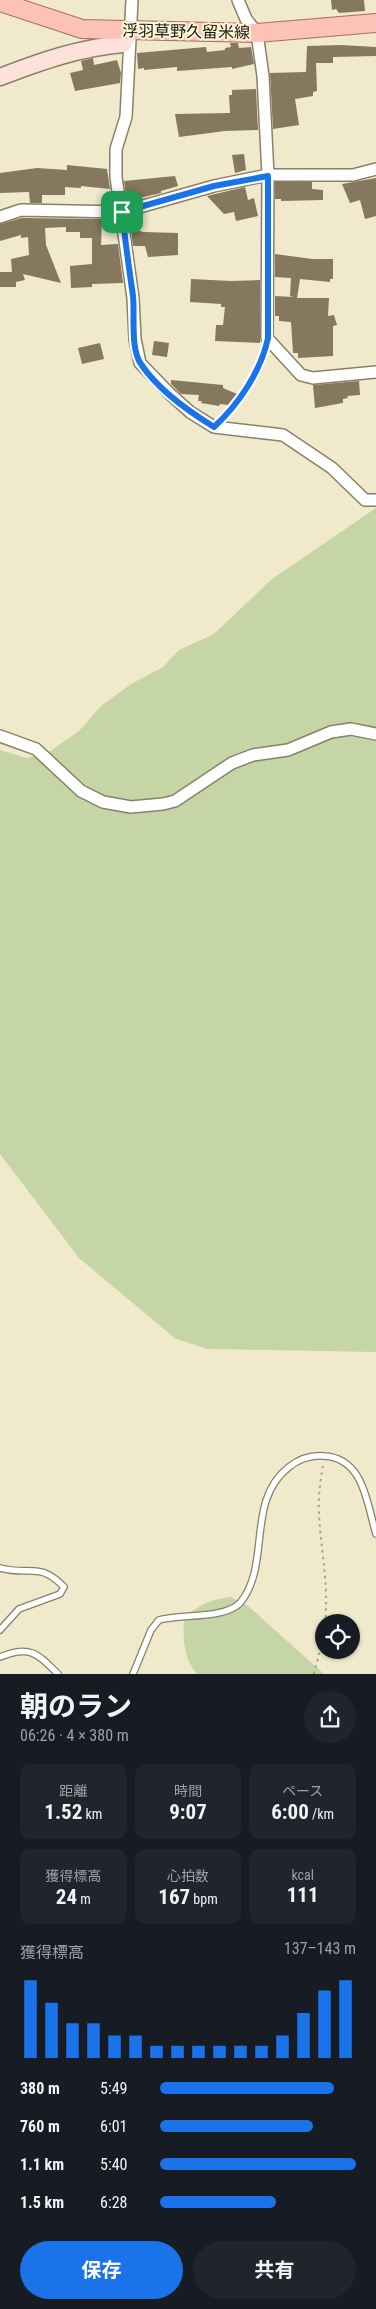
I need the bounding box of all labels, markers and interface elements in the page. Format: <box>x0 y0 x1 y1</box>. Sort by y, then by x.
street label: 浮羽草野久留米線 <box>122 21 250 42</box>
pin <box>101 191 143 233</box>
icon: arrive <box>108 198 136 226</box>
map controls <box>315 1614 360 1659</box>
button: locate <box>315 1614 360 1659</box>
text: 朝のラン <box>20 1690 132 1723</box>
button: share <box>304 1691 356 1743</box>
text: 06:26 · 4 × 380 m <box>20 1726 129 1745</box>
text: 距離 <box>59 1783 87 1799</box>
text: 時間 <box>174 1783 202 1799</box>
text: ペース <box>282 1783 323 1799</box>
text: 1.52 <box>44 1800 82 1824</box>
text: 9:07 <box>169 1800 207 1824</box>
text: 6:00 <box>271 1800 309 1824</box>
text: km <box>82 1806 102 1822</box>
text: /km <box>309 1806 334 1822</box>
text: kcal <box>291 1867 314 1883</box>
text: 獲得標高 <box>45 1868 101 1884</box>
text: 心拍数 <box>167 1868 209 1884</box>
text: 111 <box>287 1883 319 1907</box>
text: 24 <box>56 1885 77 1909</box>
text: 167 <box>158 1885 190 1909</box>
text: m <box>77 1891 91 1907</box>
text: bpm <box>190 1891 218 1907</box>
text: 137–143 m <box>284 1939 356 1958</box>
text: 獲得標高 <box>20 1943 84 1962</box>
text: 380 m <box>20 2079 60 2098</box>
text: 5:49 <box>100 2079 127 2098</box>
text: 760 m <box>20 2117 60 2136</box>
text: 6:01 <box>100 2117 127 2136</box>
text: 1.1 km <box>20 2155 64 2174</box>
text: 5:40 <box>100 2155 127 2174</box>
text: 1.5 km <box>20 2193 64 2212</box>
text: 6:28 <box>100 2193 127 2212</box>
button: 保存 <box>20 2241 183 2299</box>
button: 共有 <box>193 2241 356 2299</box>

